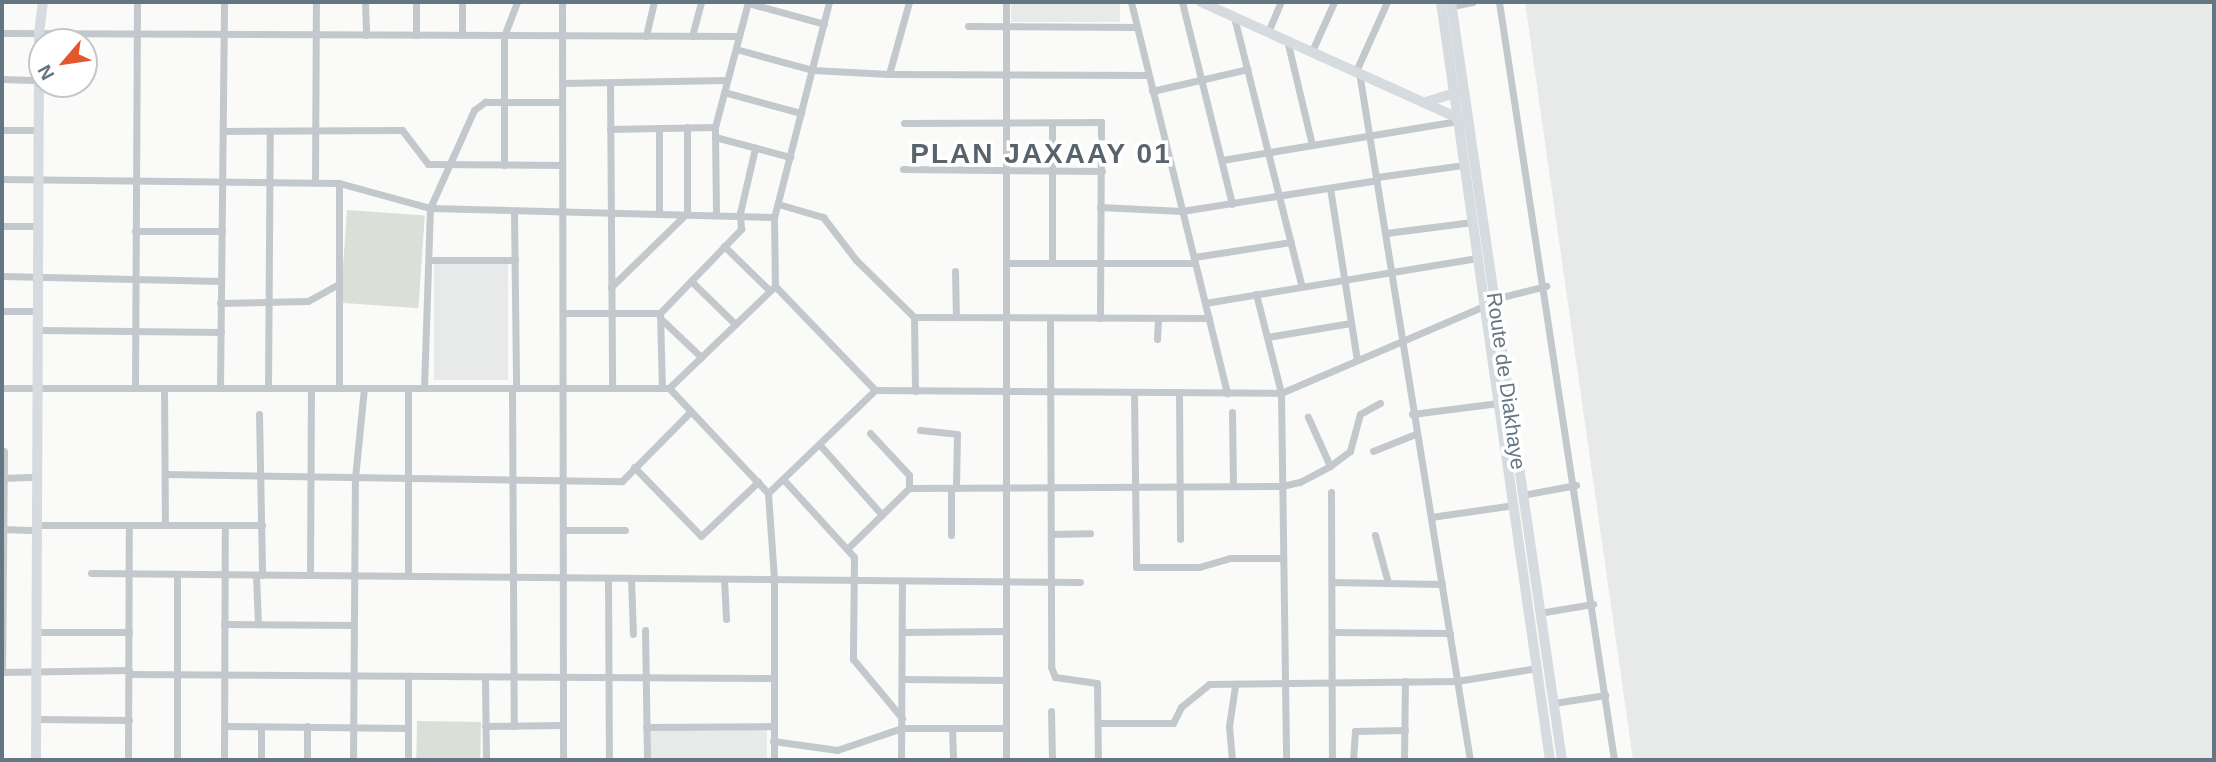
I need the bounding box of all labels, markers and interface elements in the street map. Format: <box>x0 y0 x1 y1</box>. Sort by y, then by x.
north arrow <box>28 28 98 98</box>
text: N <box>33 61 58 84</box>
district label: PLAN JAXAAY 01 <box>912 137 1170 171</box>
street label: Route de Diakhaye <box>1481 291 1531 471</box>

